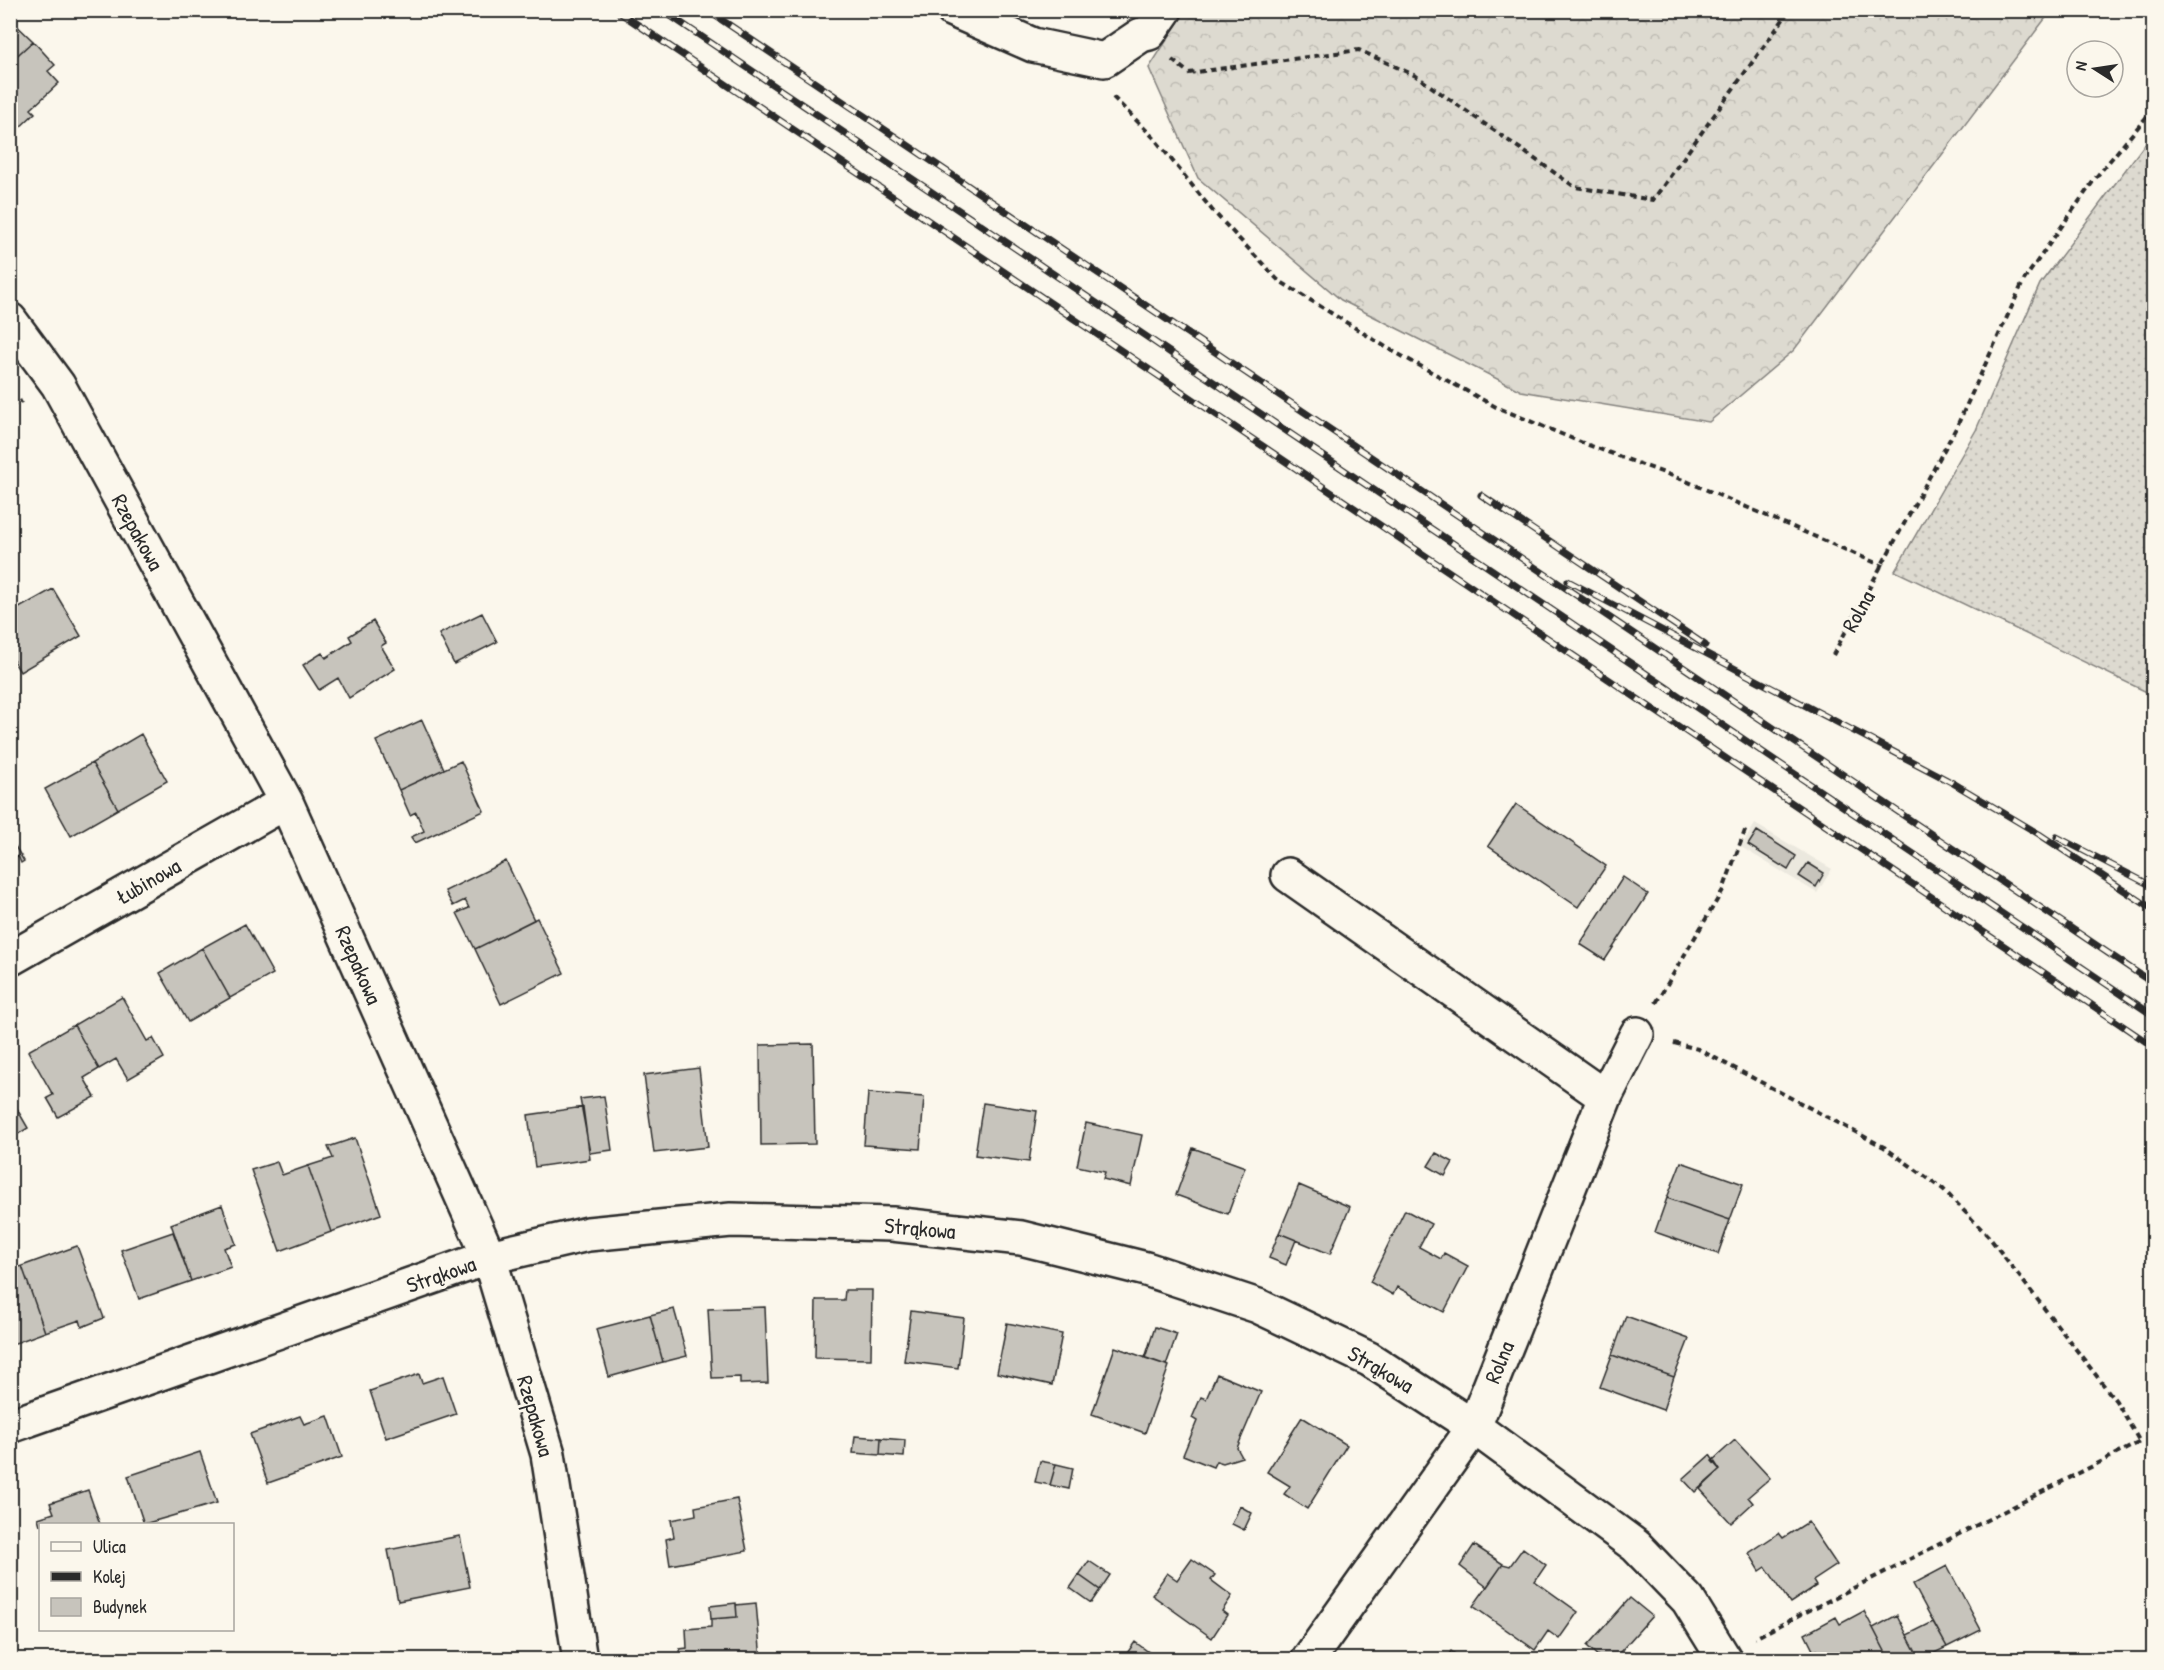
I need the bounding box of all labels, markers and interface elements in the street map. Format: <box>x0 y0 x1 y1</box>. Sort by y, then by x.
north arrow <box>2065 39 2125 99</box>
text: N <box>2069 59 2092 72</box>
street label: Rzepakowa <box>105 488 171 576</box>
street label: Rolna <box>1834 584 1882 637</box>
street label: Łubinowa <box>110 850 186 912</box>
street label: Rzepakowa <box>328 921 390 1009</box>
street label: Strąkowa <box>883 1210 957 1246</box>
street label: Strąkowa <box>402 1248 480 1300</box>
street label: Rolna <box>1477 1336 1521 1388</box>
street label: Strąkowa <box>1343 1338 1420 1400</box>
street label: Rzepakowa <box>510 1372 562 1460</box>
legend <box>39 1523 234 1631</box>
text: Ulica <box>93 1534 126 1559</box>
text: Kolej <box>93 1564 126 1589</box>
text: Budynek <box>93 1594 147 1619</box>

